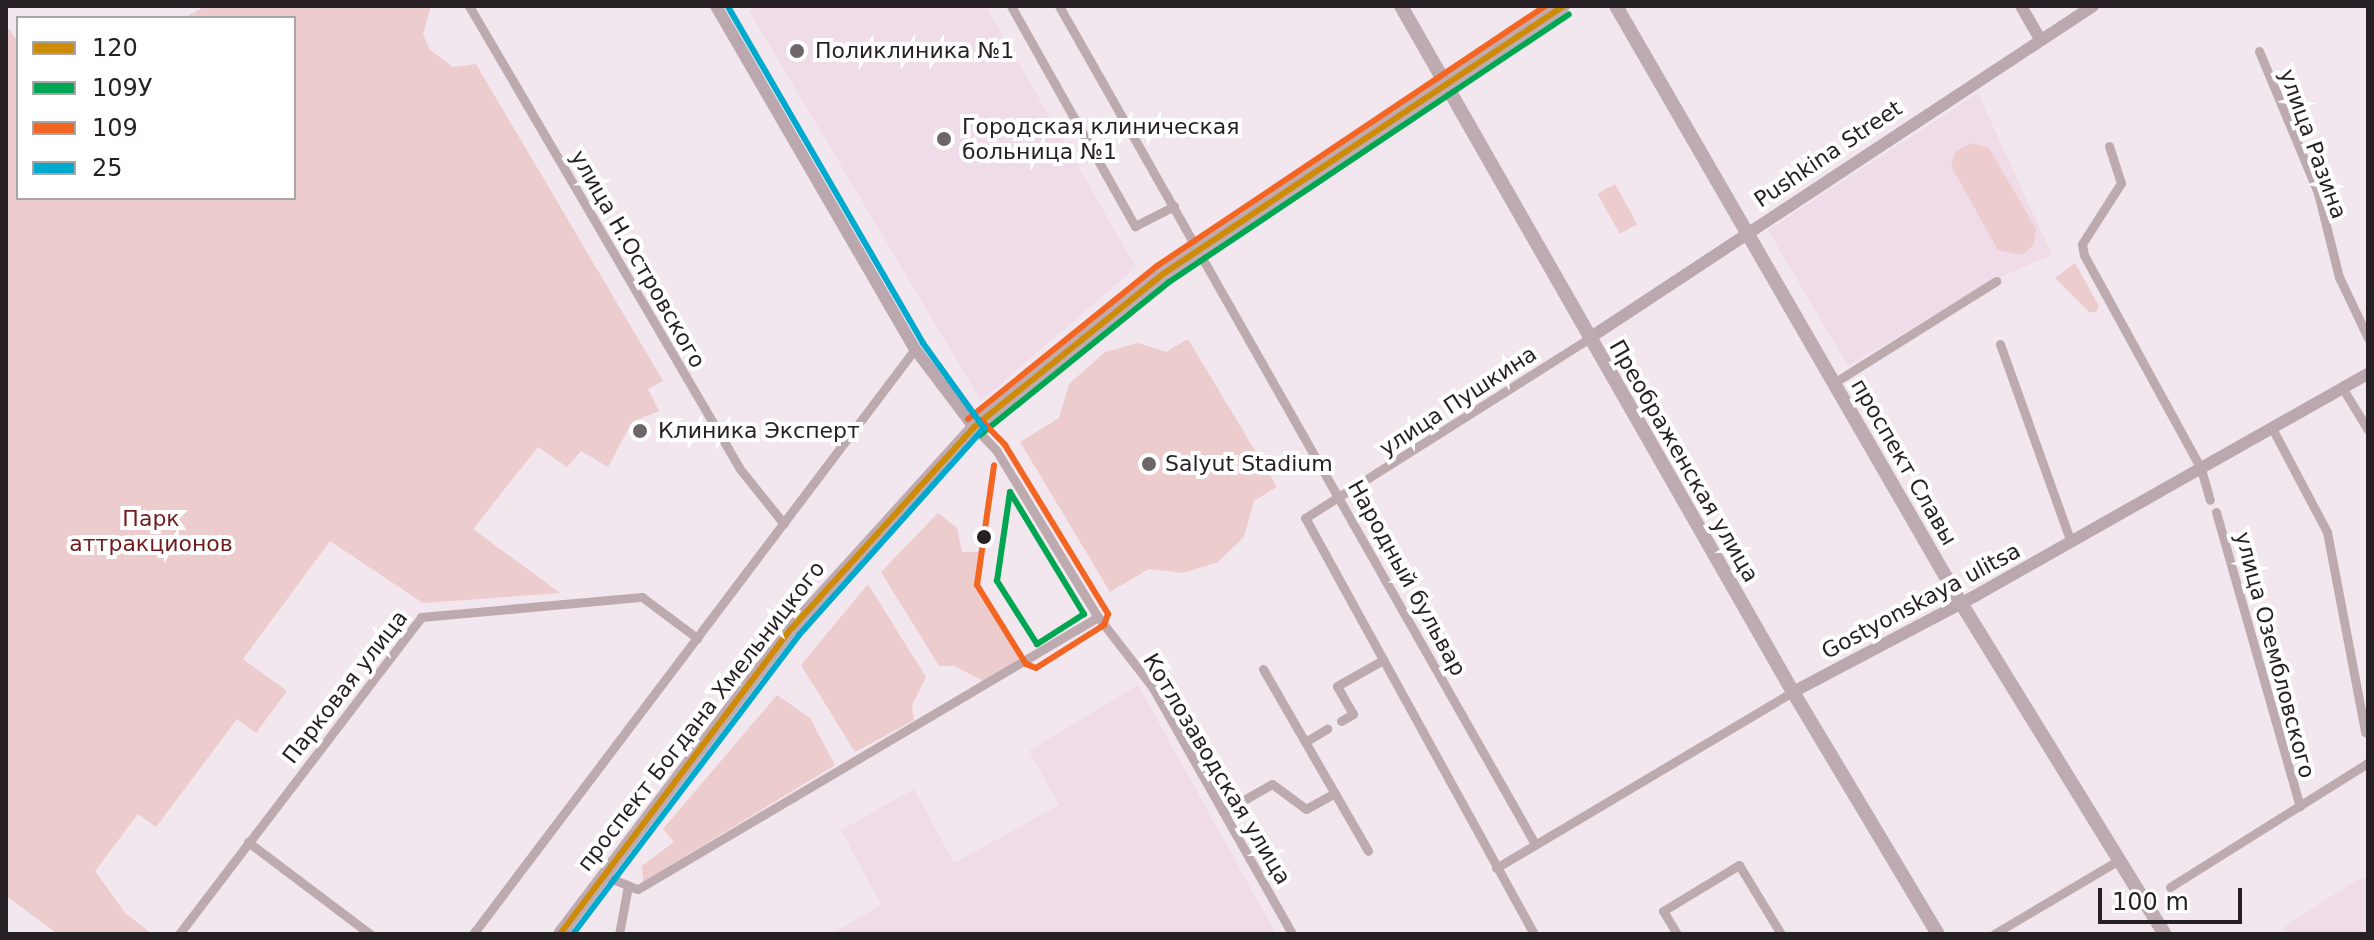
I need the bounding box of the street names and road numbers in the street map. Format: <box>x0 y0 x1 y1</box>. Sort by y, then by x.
street label: улица Разина <box>2274 66 2352 222</box>
street label: Pushkina Street <box>1749 95 1907 213</box>
street label: улица Н.Островского <box>565 146 711 372</box>
street label: Преображенская улица <box>1604 335 1764 587</box>
street label: улица Пушкина <box>1375 340 1541 462</box>
street label: проспект Славы <box>1846 374 1962 550</box>
street label: Народный бульвар <box>1342 476 1472 680</box>
street label: улица Озембловского <box>2229 529 2321 781</box>
street label: Gostyonskaya ulitsa <box>1817 537 2025 665</box>
street label: проспект Богдана Хмельницкого <box>572 556 830 876</box>
street label: Парковая улица <box>277 605 413 769</box>
street label: Котлозаводская улица <box>1137 649 1297 889</box>

